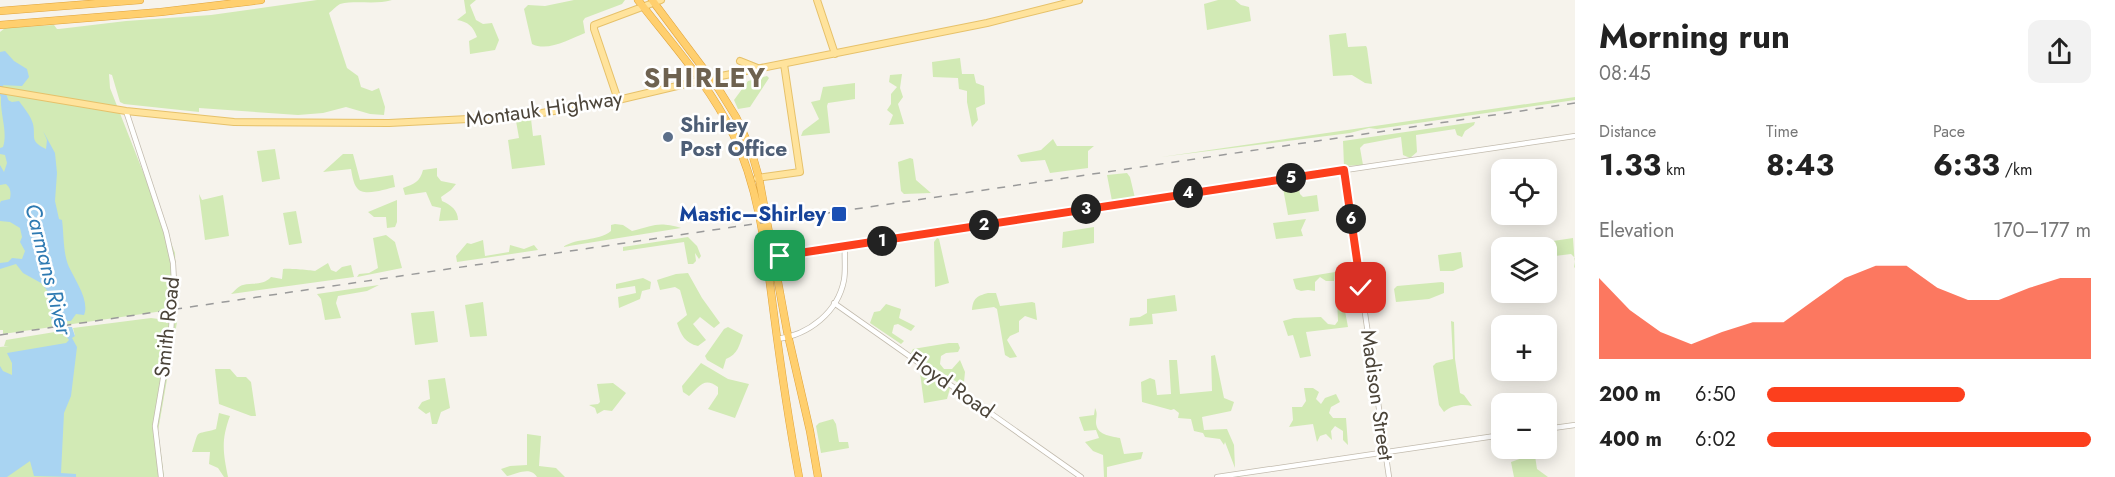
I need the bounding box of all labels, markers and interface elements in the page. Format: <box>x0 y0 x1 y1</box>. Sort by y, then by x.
text: Morning run <box>1599 13 1790 60</box>
button: share <box>2028 20 2091 83</box>
district label: SHIRLEY <box>643 58 767 97</box>
text: 08:45 <box>1599 59 1651 88</box>
street label: Montauk Highway <box>464 83 625 135</box>
place label: Shirley Post Office <box>680 110 787 164</box>
text: Distance <box>1599 120 1656 143</box>
text: Time <box>1766 120 1798 143</box>
text: Pace <box>1933 120 1965 143</box>
marker: Shirley Post Office <box>661 130 675 144</box>
text: 1.33 <box>1599 143 1661 186</box>
text: 8:43 <box>1766 143 1834 186</box>
text: 6:33 <box>1933 143 2000 186</box>
text: km <box>1661 158 1686 181</box>
text: /km <box>2000 158 2033 181</box>
map controls <box>1491 159 1557 459</box>
button: locate <box>1491 159 1557 225</box>
pin: 5 <box>1276 163 1306 193</box>
text: 5 <box>1286 166 1296 189</box>
pin: 4 <box>1173 178 1203 208</box>
text: 4 <box>1182 181 1194 204</box>
pin: 3 <box>1071 194 1101 224</box>
text: 3 <box>1081 197 1091 220</box>
place label: Mastic–Shirley <box>679 199 827 229</box>
water label: Carmans River <box>17 200 81 340</box>
pin: 6 <box>1336 204 1366 234</box>
marker: Mastic–Shirley <box>830 205 848 223</box>
text: 6 <box>1346 207 1356 230</box>
pin: 2 <box>969 210 999 240</box>
text: 2 <box>979 213 989 236</box>
text: Elevation <box>1599 216 1674 245</box>
text: 170–177 m <box>1993 216 2091 245</box>
pin: 1 <box>867 226 897 256</box>
text: 1 <box>878 229 886 252</box>
pin <box>754 230 805 281</box>
button: layers <box>1491 237 1557 303</box>
icon: arrive <box>763 239 796 272</box>
pin <box>1335 262 1386 313</box>
icon: check <box>1344 271 1377 304</box>
street label: Smith Road <box>147 275 187 379</box>
button: + <box>1491 315 1557 381</box>
street label: Madison Street <box>1353 328 1401 462</box>
street label: Floyd Road <box>902 344 1000 426</box>
text: 200 m <box>1599 380 1661 409</box>
text: 6:50 <box>1695 380 1736 409</box>
button: − <box>1491 393 1557 459</box>
text: 400 m <box>1599 425 1662 454</box>
text: 6:02 <box>1695 425 1736 454</box>

